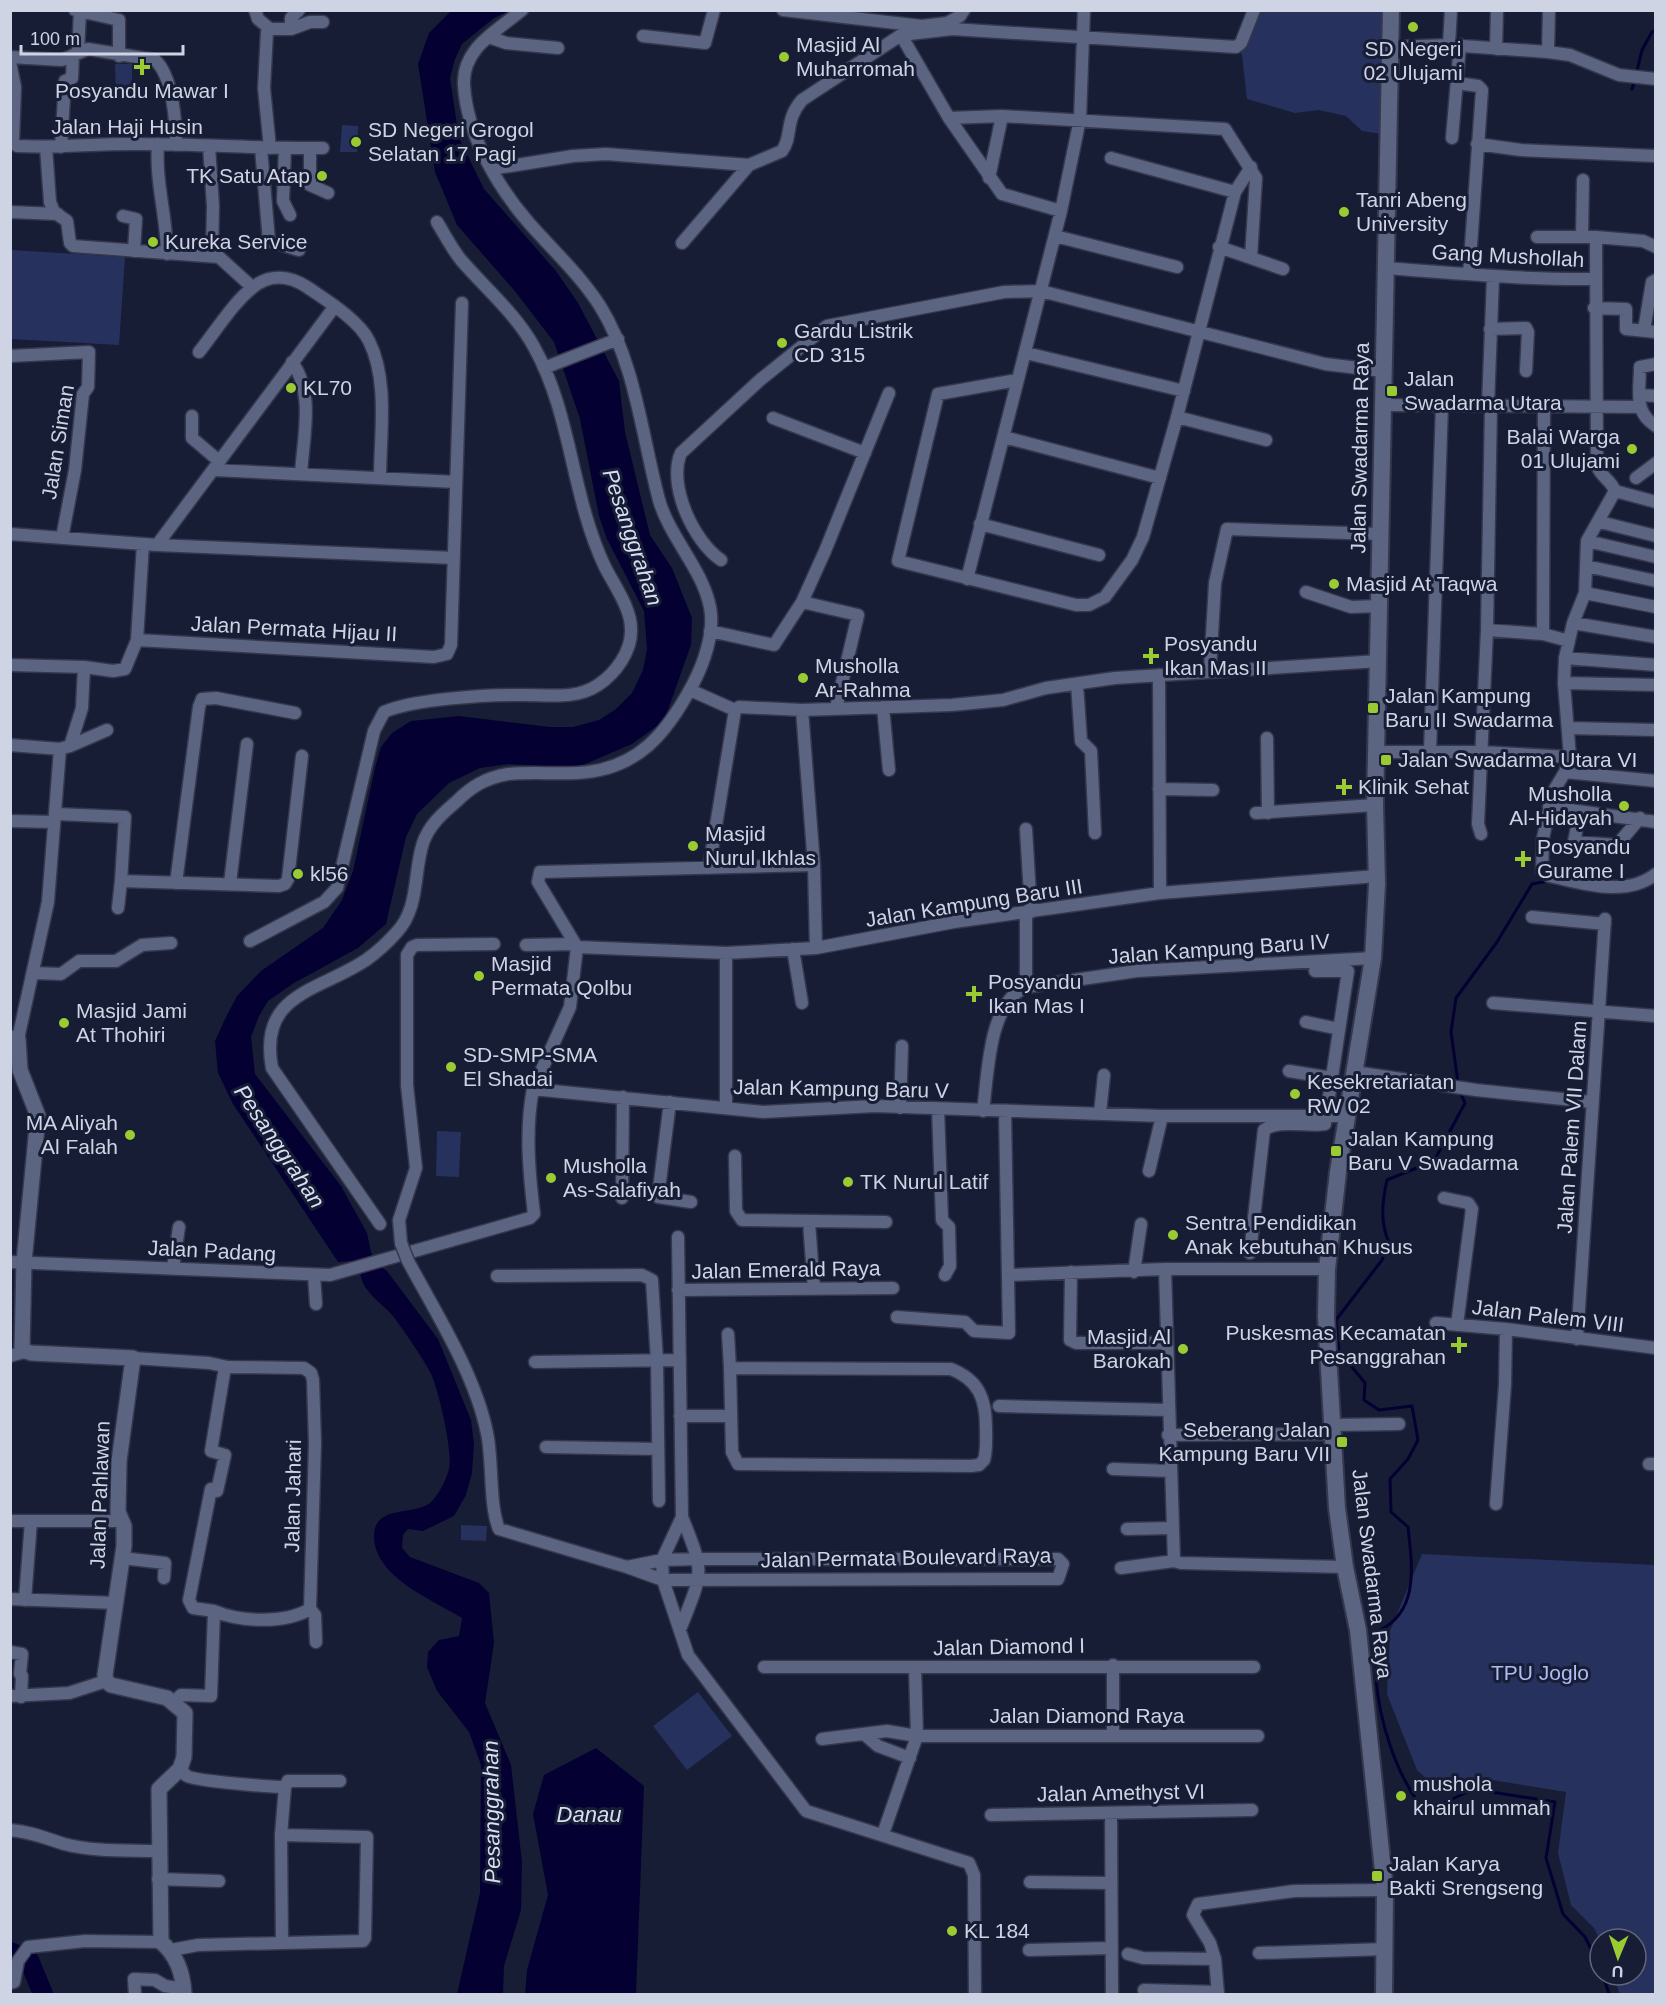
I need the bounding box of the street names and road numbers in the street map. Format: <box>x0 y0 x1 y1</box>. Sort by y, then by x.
street label: Jalan Haji Husin <box>51 115 203 138</box>
street label: Gang Mushollah <box>1431 240 1585 271</box>
street label: Jalan Swadarma Raya <box>1346 342 1373 554</box>
street label: Jalan Siman <box>37 383 78 501</box>
street label: Jalan Permata Hijau II <box>190 612 398 645</box>
street label: Jalan Kampung Baru III <box>864 874 1084 931</box>
street label: Jalan Kampung Baru IV <box>1108 929 1330 968</box>
street label: Jalan Palem VII Dalam <box>1553 1020 1590 1234</box>
street label: Jalan Kampung Baru V <box>733 1075 949 1102</box>
street label: Jalan Padang <box>147 1236 277 1265</box>
street label: Jalan Emerald Raya <box>691 1256 881 1283</box>
street label: Jalan Palem VIII <box>1471 1295 1625 1336</box>
street label: Jalan Pahlawan <box>85 1420 114 1569</box>
street label: Jalan Jahari <box>280 1439 305 1553</box>
street label: Jalan Swadarma Raya <box>1348 1468 1397 1681</box>
street label: Jalan Permata Boulevard Raya <box>760 1543 1052 1572</box>
street label: Jalan Diamond I <box>933 1634 1085 1659</box>
street label: Jalan Diamond Raya <box>990 1704 1185 1727</box>
street label: Jalan Amethyst VI <box>1037 1780 1205 1805</box>

